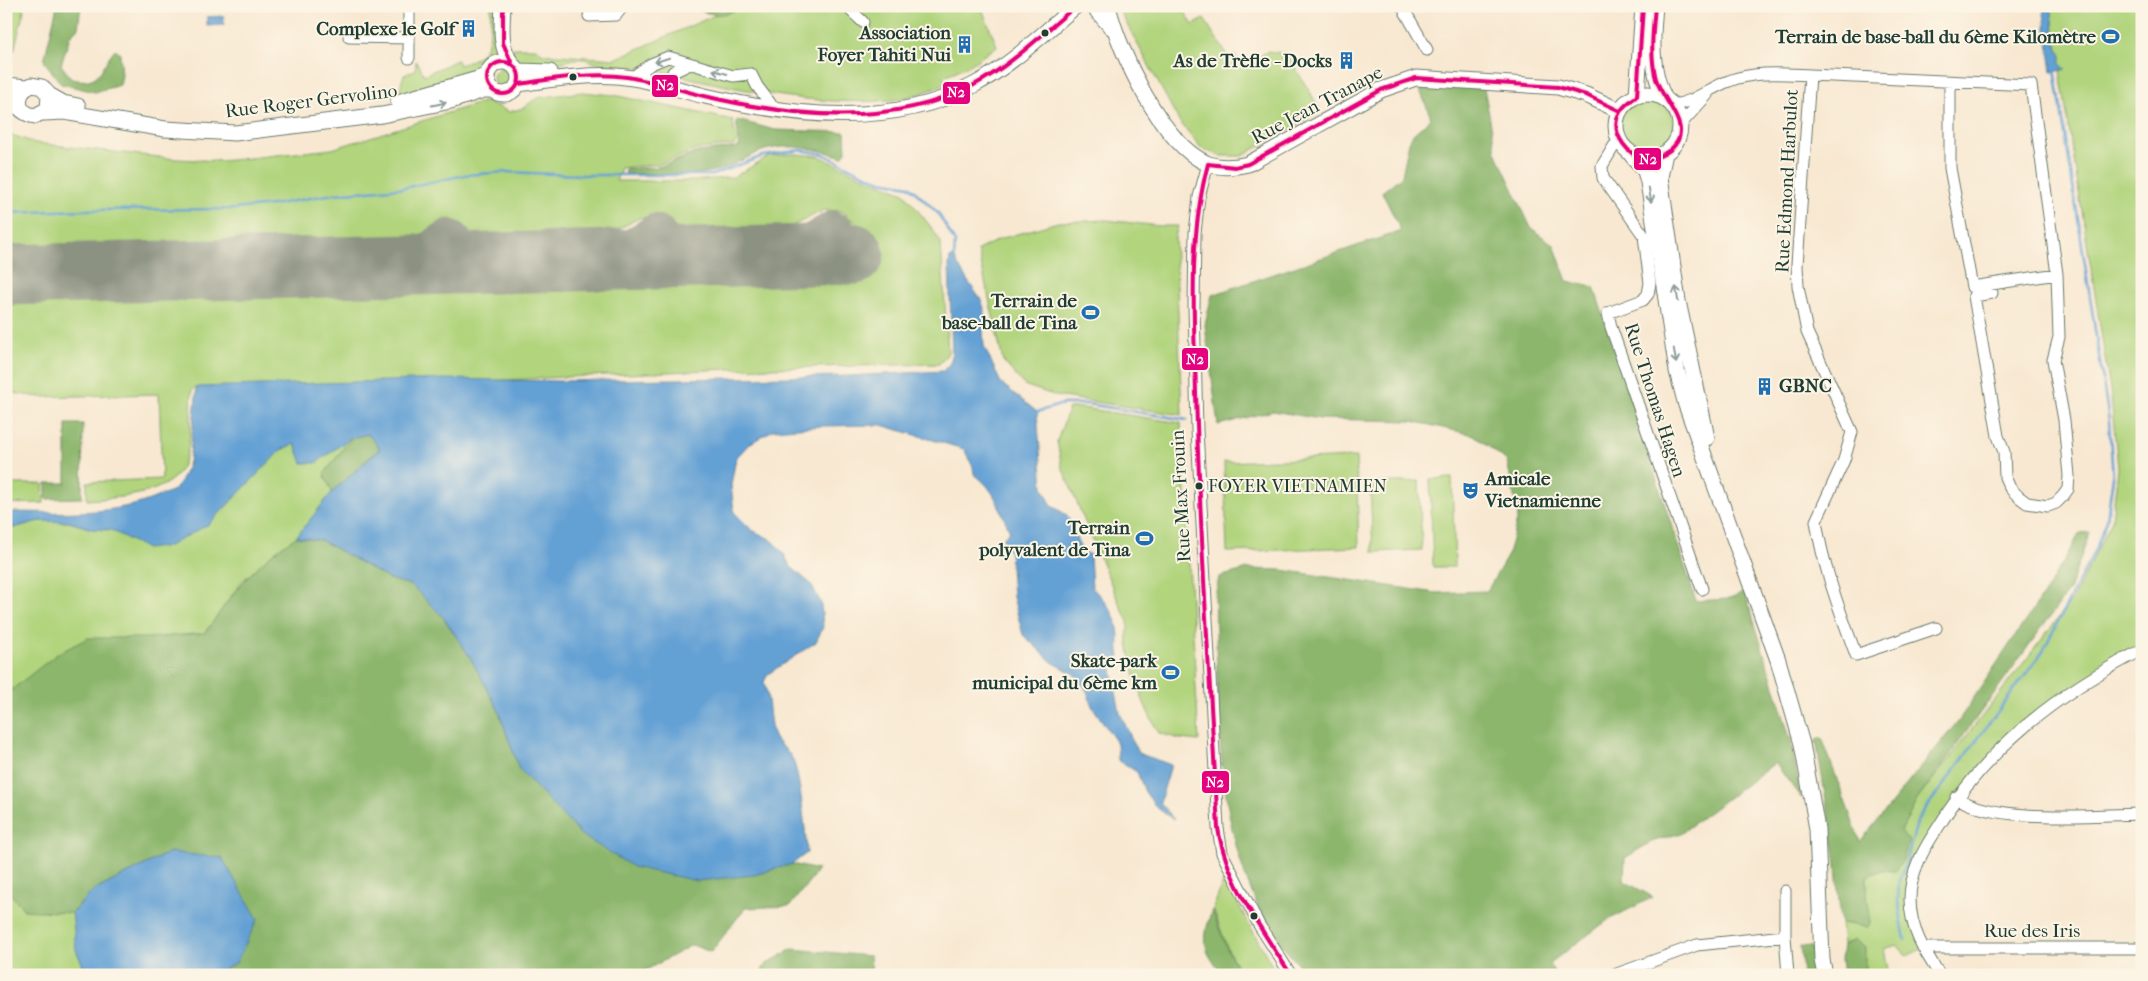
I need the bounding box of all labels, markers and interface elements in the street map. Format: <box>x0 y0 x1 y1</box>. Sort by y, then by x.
place label: Complexe le Golf <box>316 18 460 40</box>
building icon: Complexe le Golf <box>459 19 479 39</box>
place label: Association Foyer Tahiti Nui <box>817 22 952 66</box>
place label: Terrain de base-ball du 6ème Kilomètre <box>1774 26 2097 48</box>
sports icon: Terrain de base-ball du 6ème Kilomètre <box>2100 27 2120 47</box>
unlabelled marker <box>1040 28 1050 38</box>
building icon: Association Foyer Tahiti Nui <box>955 34 975 54</box>
place label: As de Trèfle - Docks <box>1172 50 1332 72</box>
building icon: As de Trèfle - Docks <box>1336 51 1356 71</box>
one-way arrow <box>655 56 670 65</box>
street label: Rue Jean Tranape <box>1248 61 1386 149</box>
one-way arrow <box>713 67 729 77</box>
unlabelled marker <box>568 72 578 82</box>
line badge: N2 <box>651 74 679 98</box>
text: N2 <box>656 77 674 94</box>
street label: Rue Roger Gervolino <box>224 79 399 122</box>
line badge: N2 <box>942 81 971 105</box>
text: N2 <box>947 84 965 101</box>
street label: Rue Edmond Harbulot <box>1771 88 1803 273</box>
one-way arrow <box>431 98 447 108</box>
line badge: N2 <box>1633 147 1662 171</box>
text: N2 <box>1639 151 1657 168</box>
one-way arrow <box>1645 187 1655 203</box>
one-way arrow <box>1671 286 1681 302</box>
place label: Terrain de base-ball de Tina <box>941 290 1078 334</box>
sports icon: Terrain de base-ball de Tina <box>1081 302 1101 322</box>
street label: Rue Thomas Hagen <box>1620 320 1690 480</box>
line badge: N2 <box>1181 347 1209 371</box>
one-way arrow <box>1670 347 1680 363</box>
text: N2 <box>1186 351 1204 368</box>
place label: GBNC <box>1779 375 1832 397</box>
building icon: GBNC <box>1755 376 1775 396</box>
street label: Rue Max Frouin <box>1167 429 1195 563</box>
place label: Amicale Vietnamienne <box>1484 468 1601 512</box>
place label: FOYER VIETNAMIEN <box>1208 476 1387 497</box>
theatre icon: Amicale Vietnamienne <box>1461 480 1481 500</box>
marker: FOYER VIETNAMIEN <box>1194 481 1204 491</box>
place label: Terrain polyvalent de Tina <box>978 517 1131 561</box>
sports icon: Terrain polyvalent de Tina <box>1134 529 1154 549</box>
place label: Skate-park municipal du 6ème km <box>971 650 1158 694</box>
sports icon: Skate-park municipal du 6ème km <box>1161 662 1181 682</box>
line badge: N2 <box>1201 770 1230 794</box>
text: N2 <box>1206 774 1224 791</box>
unlabelled marker <box>1249 911 1259 921</box>
street label: Rue des Iris <box>1984 920 2080 942</box>

